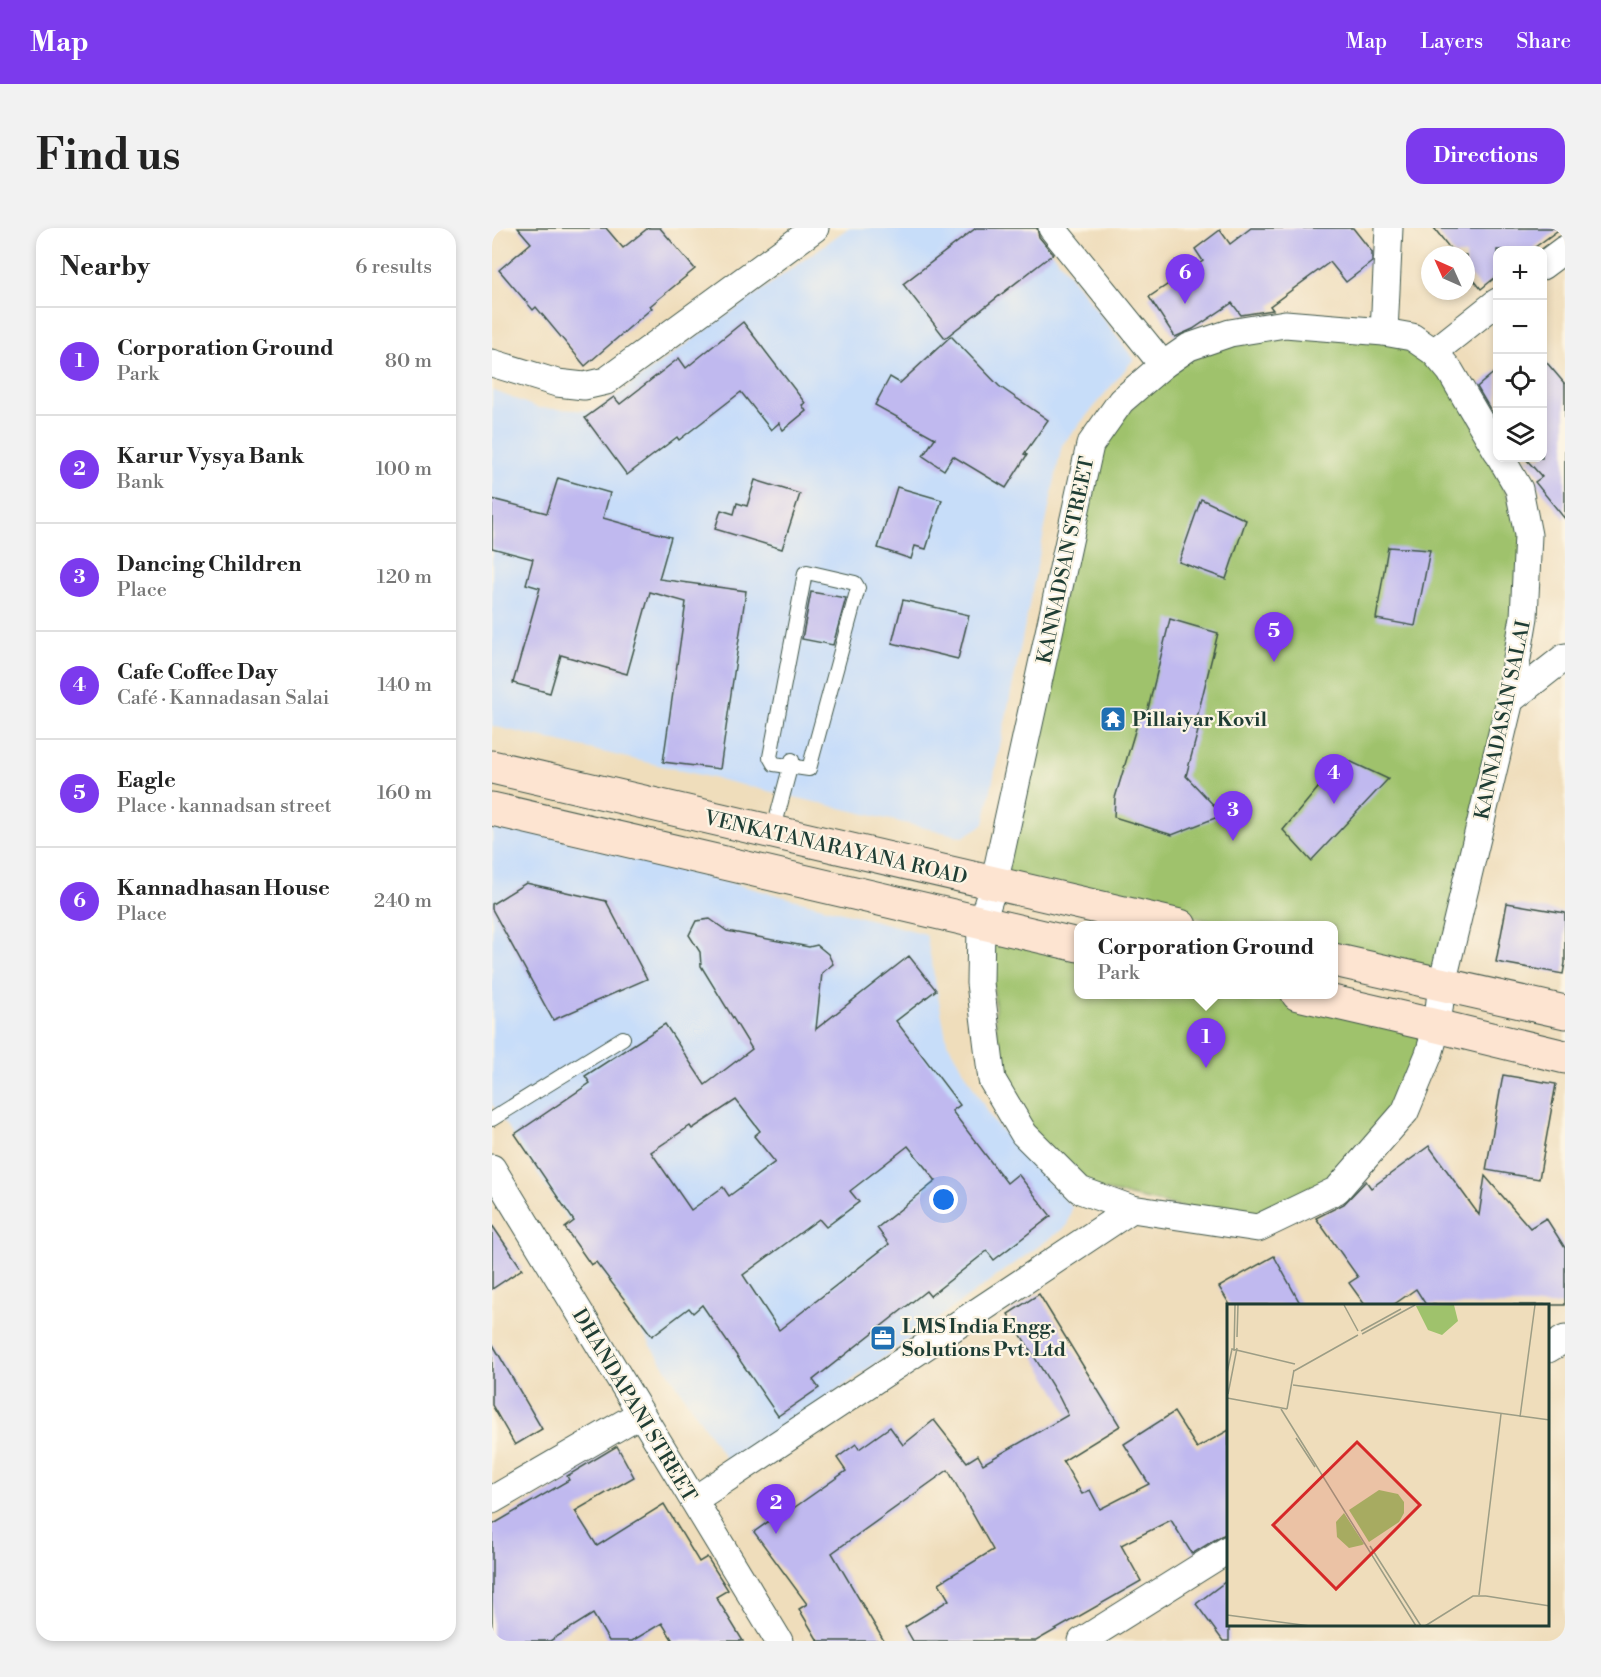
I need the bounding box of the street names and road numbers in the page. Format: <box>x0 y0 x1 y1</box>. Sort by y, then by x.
street label: KANNADSAN STREET <box>1032 455 1101 666</box>
street label: KANNADASAN SALAI <box>1470 618 1537 822</box>
street label: VENKATANARAYANA ROAD <box>701 806 970 891</box>
street label: DHANDAPANI STREET <box>566 1305 701 1507</box>

